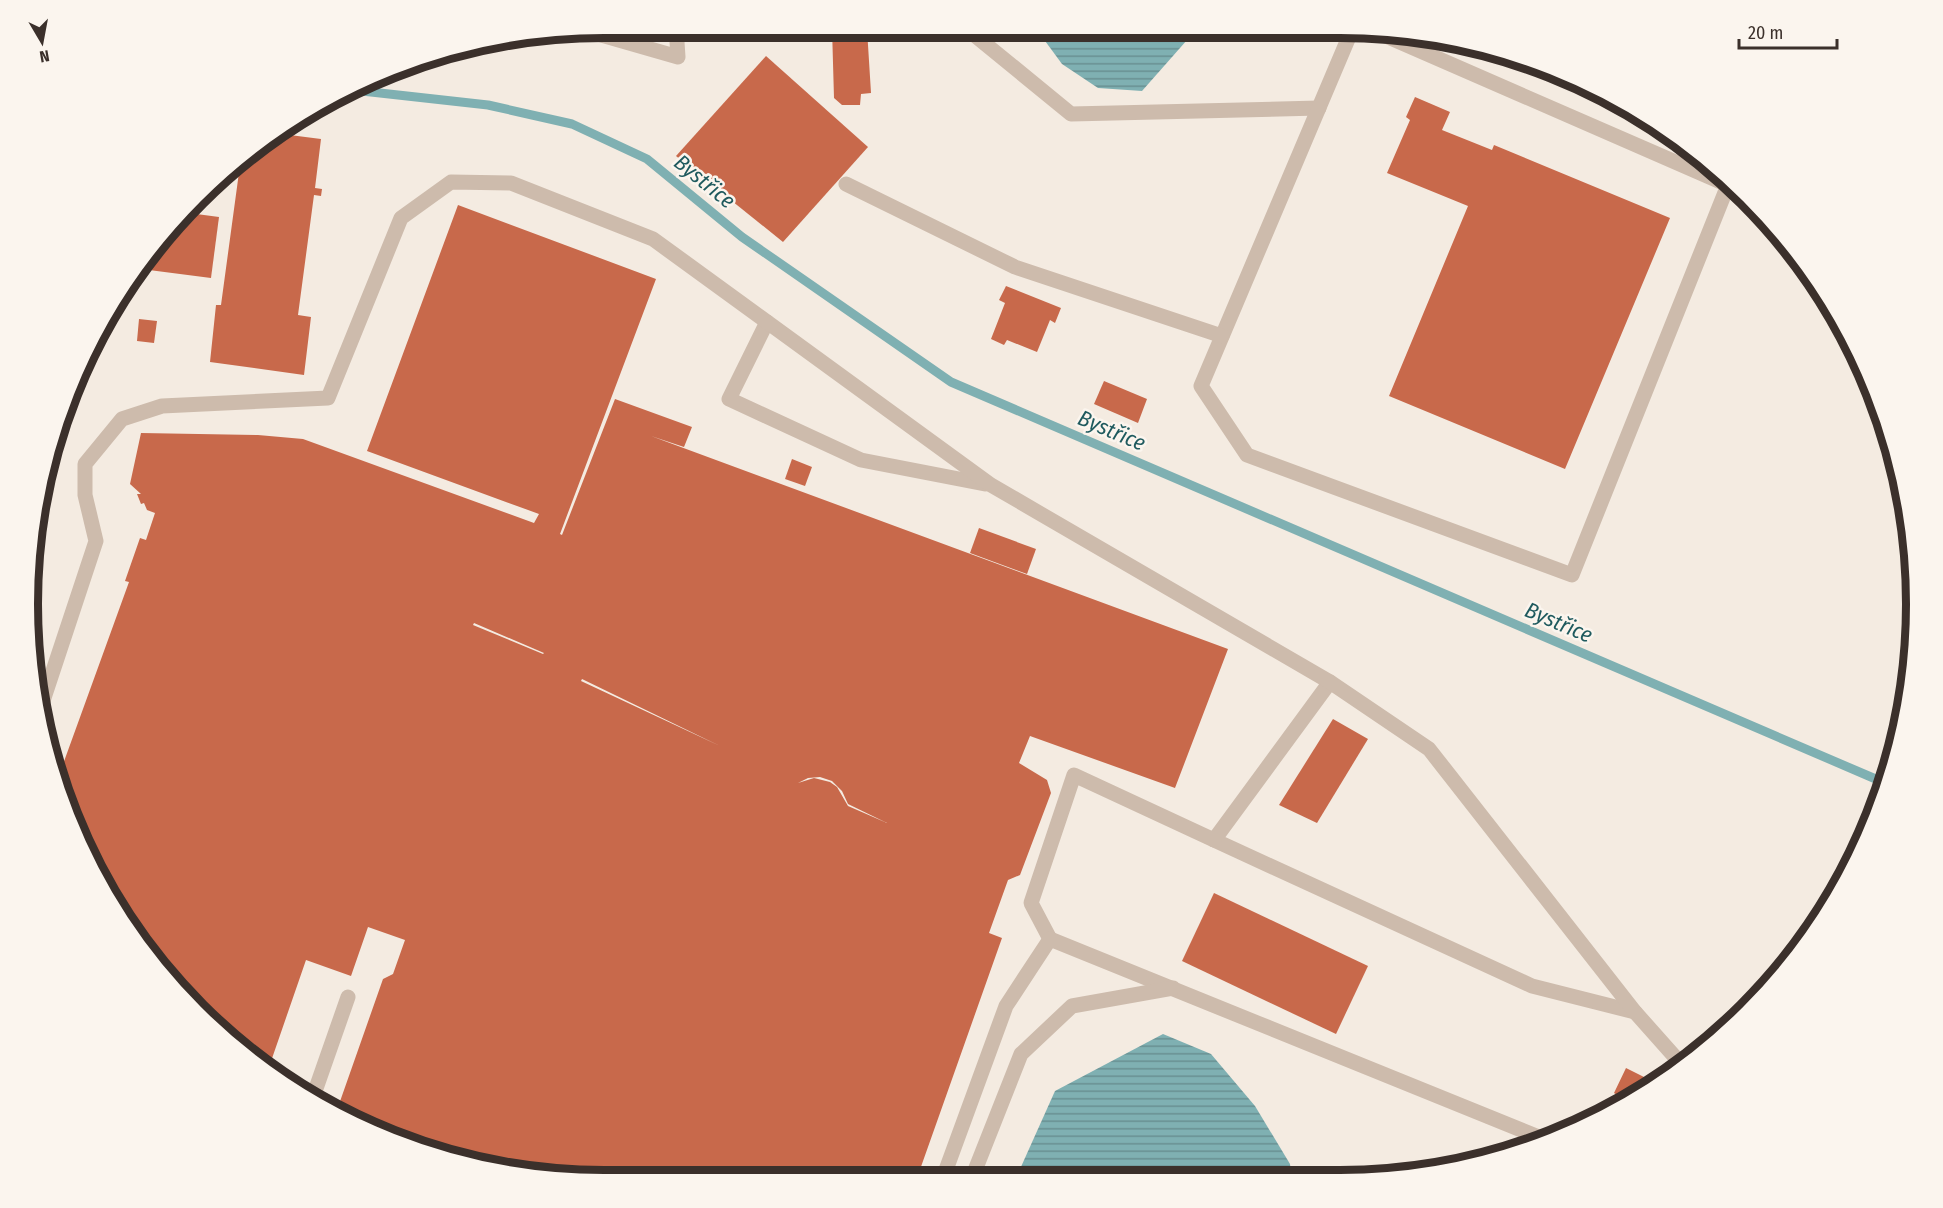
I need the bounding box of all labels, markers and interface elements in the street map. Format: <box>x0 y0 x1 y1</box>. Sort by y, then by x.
north arrow <box>12 12 72 72</box>
scale bar <box>1739 12 1836 50</box>
text: 20 m <box>1748 22 1783 44</box>
text: N <box>38 46 51 66</box>
water label: Bystřice <box>669 149 741 214</box>
water label: Bystřice <box>1074 404 1150 457</box>
water label: Bystřice <box>1521 596 1597 649</box>

